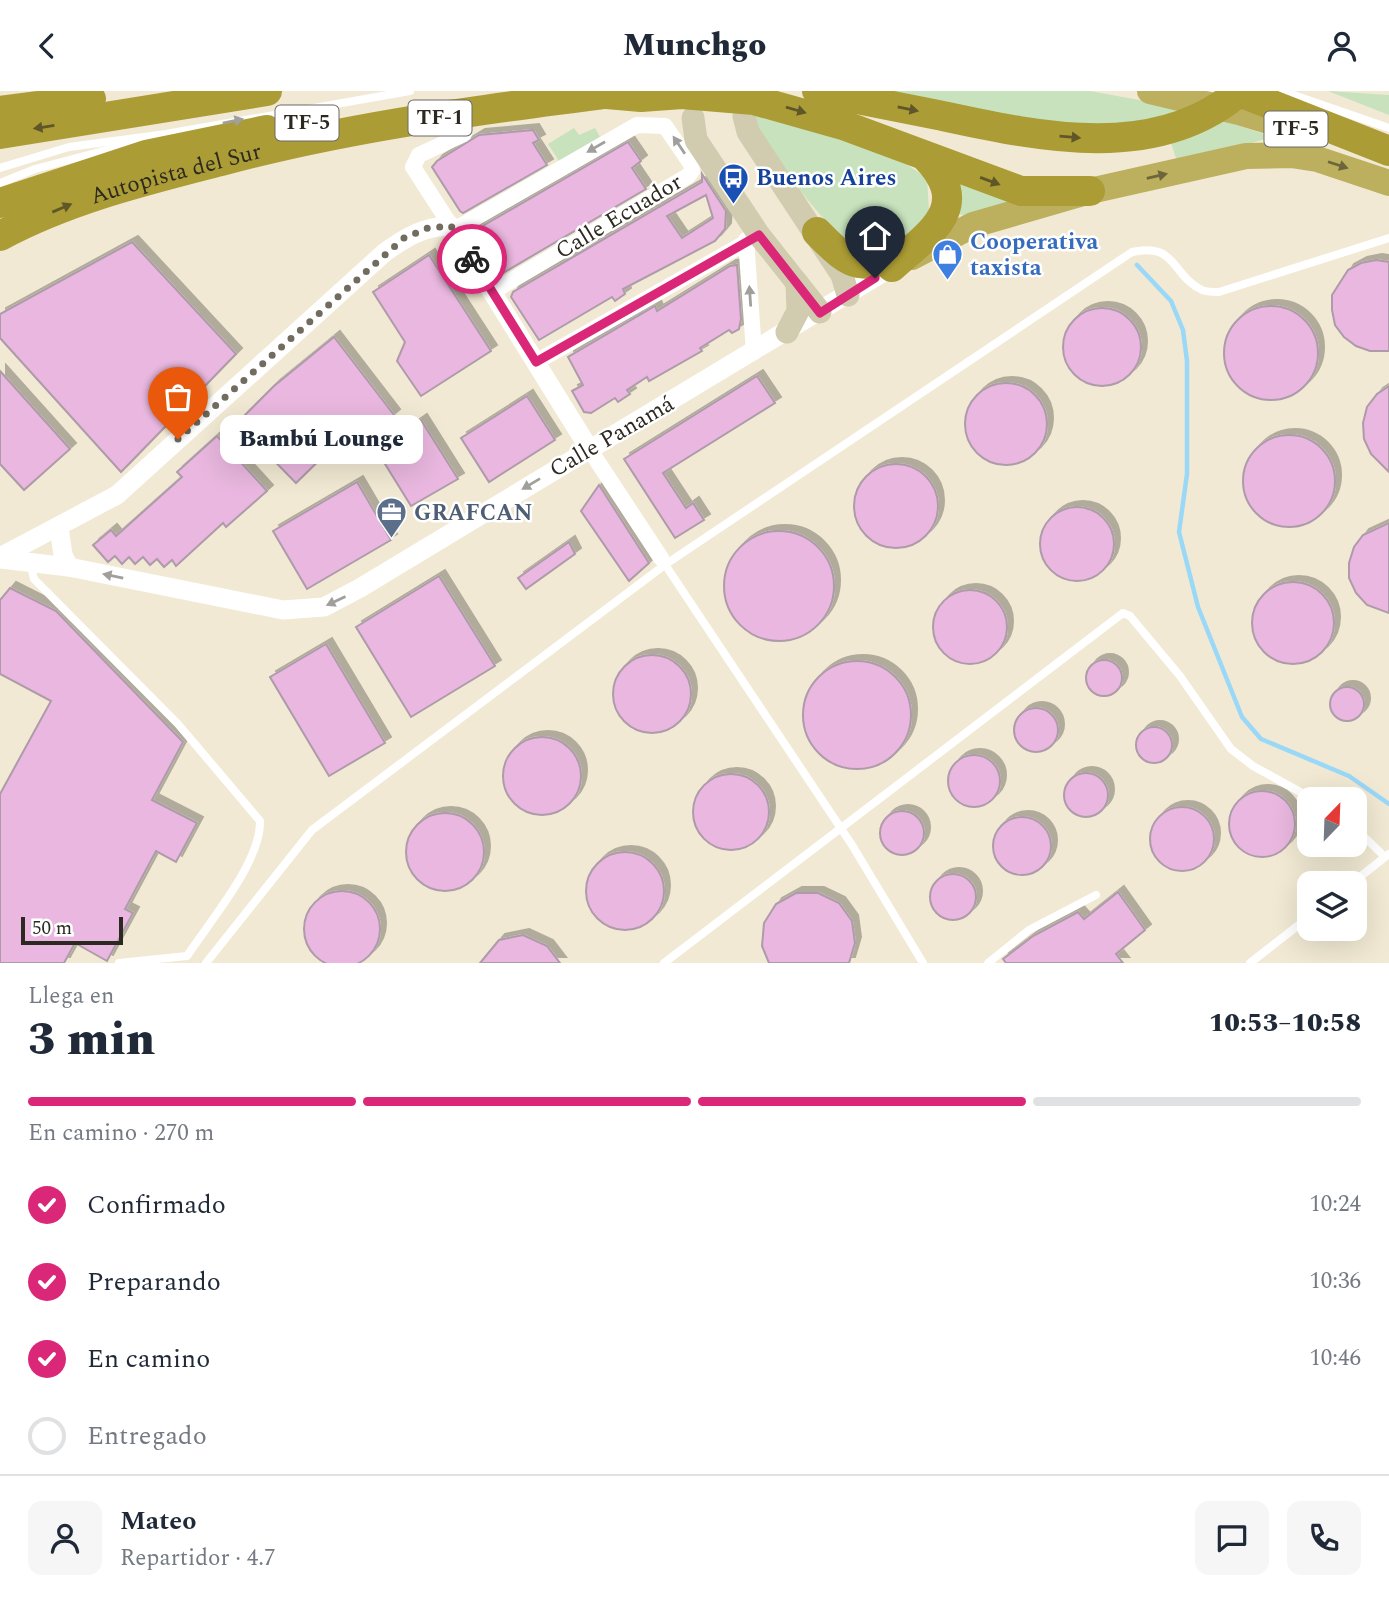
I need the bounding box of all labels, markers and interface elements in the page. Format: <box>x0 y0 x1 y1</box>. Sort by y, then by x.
text: Munchgo <box>623 21 766 70</box>
icon: back <box>28 27 66 65</box>
icon: person <box>1323 27 1361 65</box>
road number: TF-1 <box>408 101 472 135</box>
one-way arrow <box>897 104 919 115</box>
road number: TF-5 <box>276 105 338 141</box>
one-way arrow <box>786 106 807 116</box>
road number: TF-5 <box>1264 111 1328 147</box>
one-way arrow <box>223 115 245 126</box>
one-way arrow <box>33 122 55 133</box>
one-way arrow <box>1059 132 1081 143</box>
street label: Autopista del Sur <box>86 134 265 214</box>
one-way arrow <box>672 135 685 155</box>
one-way arrow <box>586 141 605 153</box>
bus stop icon: Buenos Aires <box>716 161 750 205</box>
place label: Buenos Aires <box>756 161 897 196</box>
one-way arrow <box>1327 161 1348 171</box>
street label: Calle Ecuador <box>549 165 689 269</box>
one-way arrow <box>1146 170 1168 181</box>
one-way arrow <box>979 175 1000 186</box>
one-way arrow <box>52 202 72 214</box>
pin <box>845 206 905 278</box>
icon: home <box>856 217 894 255</box>
courier <box>437 224 507 294</box>
place label: Cooperativa taxista <box>970 225 1098 286</box>
shop icon: Cooperativa taxista <box>930 238 964 282</box>
icon: bike <box>453 240 491 278</box>
one-way arrow <box>744 285 755 307</box>
pin <box>148 367 208 439</box>
icon: bag <box>159 378 197 416</box>
street label: Calle Panamá <box>543 387 681 487</box>
callout: Bambú Lounge <box>220 415 423 463</box>
text: Bambú Lounge <box>239 422 404 457</box>
one-way arrow <box>521 477 541 490</box>
office icon: GRAFCAN <box>374 496 408 540</box>
place label: GRAFCAN <box>414 496 532 531</box>
one-way arrow <box>102 571 124 582</box>
one-way arrow <box>326 595 346 607</box>
north arrow <box>1297 787 1367 857</box>
map controls <box>1297 787 1367 941</box>
button: layers <box>1297 871 1367 941</box>
scale bar <box>21 914 122 946</box>
text: 50 m <box>32 914 72 943</box>
text: Llega en <box>28 979 114 1014</box>
text: 10:53–10:58 <box>1209 1003 1361 1043</box>
text: 3 min <box>28 1005 155 1075</box>
text: En camino · 270 m <box>28 1116 214 1151</box>
text: Confirmado <box>87 1185 226 1225</box>
icon: check <box>28 1186 66 1224</box>
text: 10:24 <box>1309 1187 1361 1222</box>
text: Preparando <box>87 1262 221 1302</box>
icon: check <box>28 1263 66 1301</box>
text: 10:36 <box>1309 1264 1361 1299</box>
text: En camino <box>87 1339 210 1379</box>
icon: check <box>28 1340 66 1378</box>
text: 10:46 <box>1309 1341 1361 1376</box>
text: Entregado <box>87 1416 207 1456</box>
button: person <box>28 1501 102 1575</box>
text: Mateo <box>120 1501 197 1541</box>
button: chat <box>1195 1501 1269 1575</box>
button: phone <box>1287 1501 1361 1575</box>
text: Repartidor · 4.7 <box>120 1541 276 1576</box>

